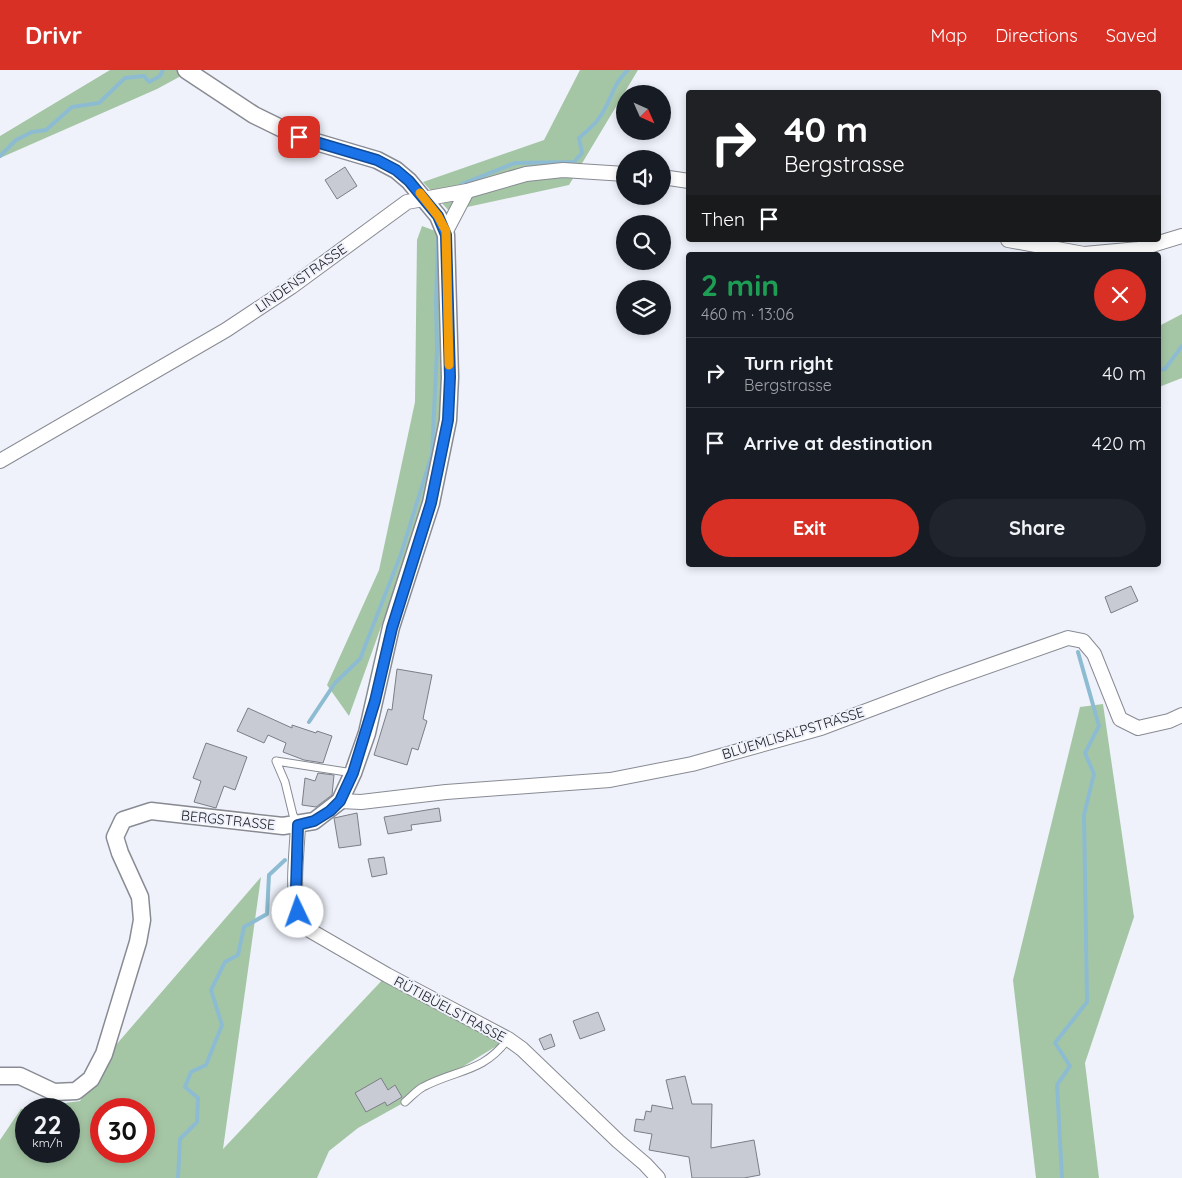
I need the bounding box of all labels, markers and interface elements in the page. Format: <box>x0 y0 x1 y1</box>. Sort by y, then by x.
text: Drivr <box>25 20 82 50</box>
text: Map <box>930 24 967 47</box>
text: Directions <box>995 24 1078 47</box>
text: Saved <box>1106 24 1157 47</box>
north arrow <box>616 85 671 140</box>
map controls <box>616 85 671 335</box>
text: 40 m <box>784 107 868 151</box>
icon: right <box>701 110 766 175</box>
pin <box>278 116 320 158</box>
icon: arrive <box>285 123 313 151</box>
button: sound <box>616 150 671 205</box>
text: Bergstrasse <box>784 150 905 178</box>
icon: arrive <box>755 205 783 233</box>
text: Then <box>701 207 745 231</box>
button: search <box>616 215 671 270</box>
street label: LINDENSTRASSE <box>252 240 350 316</box>
text: 2 min <box>701 266 779 304</box>
button: close <box>1094 269 1146 321</box>
button: layers <box>616 280 671 335</box>
text: 460 m · 13:06 <box>701 304 794 324</box>
text: Turn right <box>744 351 833 375</box>
icon: right <box>701 359 729 387</box>
text: 40 m <box>1102 361 1146 385</box>
text: Bergstrasse <box>744 375 832 395</box>
icon: arrive <box>701 429 729 457</box>
text: Arrive at destination <box>744 431 933 455</box>
text: 420 m <box>1092 431 1146 455</box>
button: Exit <box>701 499 919 557</box>
button: Share <box>929 499 1146 557</box>
street label: BLÜEMLISALPSTRASSE <box>720 703 866 763</box>
street label: BERGSTRASSE <box>180 806 276 834</box>
position arrow <box>271 885 323 937</box>
street label: RÜTIBÜELSTRASSE <box>391 972 509 1046</box>
speed limit sign: 30 <box>90 1098 155 1163</box>
text: 22 <box>33 1109 62 1140</box>
text: km/h <box>32 1135 63 1150</box>

